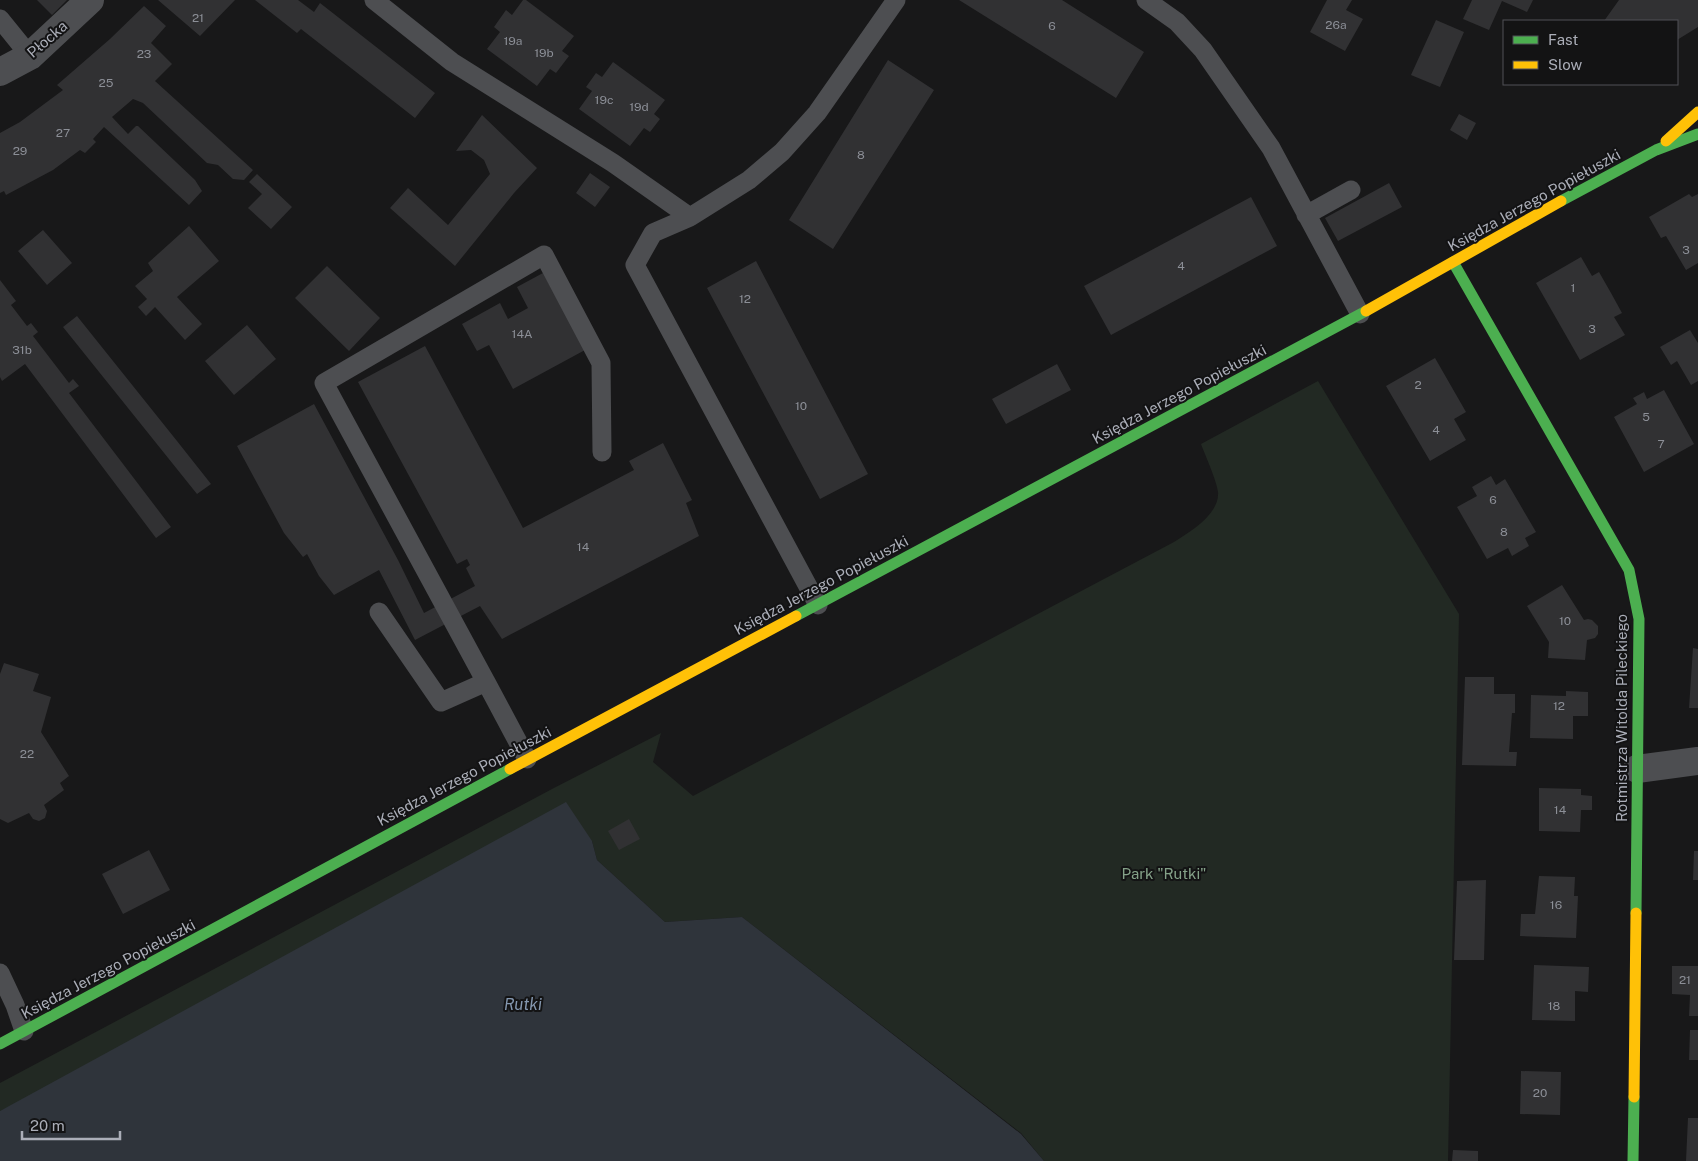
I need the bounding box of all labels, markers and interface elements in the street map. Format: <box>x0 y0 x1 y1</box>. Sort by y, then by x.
house number: 21 <box>192 11 204 25</box>
street label: Płocka <box>23 17 71 61</box>
house number: 26a <box>1325 18 1347 32</box>
house number: 6 <box>1048 19 1056 33</box>
legend <box>1503 20 1678 85</box>
text: Fast <box>1548 31 1578 48</box>
house number: 19a <box>503 34 523 48</box>
house number: 19b <box>534 46 554 60</box>
house number: 23 <box>137 47 151 61</box>
text: Slow <box>1548 56 1583 73</box>
house number: 25 <box>99 76 114 90</box>
house number: 19c <box>595 93 613 107</box>
house number: 19d <box>629 100 649 114</box>
house number: 27 <box>56 126 70 140</box>
house number: 29 <box>13 144 27 158</box>
street label: Księdza Jerzego Popiełuszki <box>1445 145 1623 255</box>
house number: 8 <box>857 148 865 162</box>
house number: 3 <box>1682 243 1690 257</box>
house number: 4 <box>1177 259 1185 273</box>
house number: 1 <box>1571 281 1575 295</box>
house number: 12 <box>739 292 751 306</box>
house number: 3 <box>1588 322 1596 336</box>
house number: 14A <box>512 327 533 341</box>
street label: Księdza Jerzego Popiełuszki <box>1089 341 1269 447</box>
house number: 31b <box>12 343 32 357</box>
house number: 2 <box>1414 378 1422 392</box>
house number: 10 <box>795 399 807 413</box>
house number: 5 <box>1642 410 1650 424</box>
house number: 4 <box>1432 423 1440 437</box>
house number: 7 <box>1657 437 1665 451</box>
house number: 6 <box>1489 493 1497 507</box>
house number: 8 <box>1500 525 1508 539</box>
street label: Księdza Jerzego Popiełuszki <box>731 532 911 638</box>
house number: 14 <box>577 540 590 554</box>
house number: 10 <box>1559 614 1571 628</box>
street label: Rotmistrza Witolda Pileckiego <box>1613 614 1630 822</box>
house number: 12 <box>1553 699 1565 713</box>
street label: Księdza Jerzego Popiełuszki <box>374 723 554 829</box>
house number: 22 <box>20 747 34 761</box>
house number: 14 <box>1554 803 1567 817</box>
park label: Park "Rutki" <box>1122 865 1206 882</box>
house number: 16 <box>1550 898 1562 912</box>
street label: Księdza Jerzego Popiełuszki <box>18 916 198 1022</box>
house number: 21 <box>1679 973 1691 987</box>
water label: Rutki <box>504 995 542 1014</box>
house number: 18 <box>1548 999 1561 1013</box>
house number: 20 <box>1533 1086 1547 1100</box>
scale bar <box>22 1108 120 1140</box>
text: 20 m <box>30 1117 65 1134</box>

